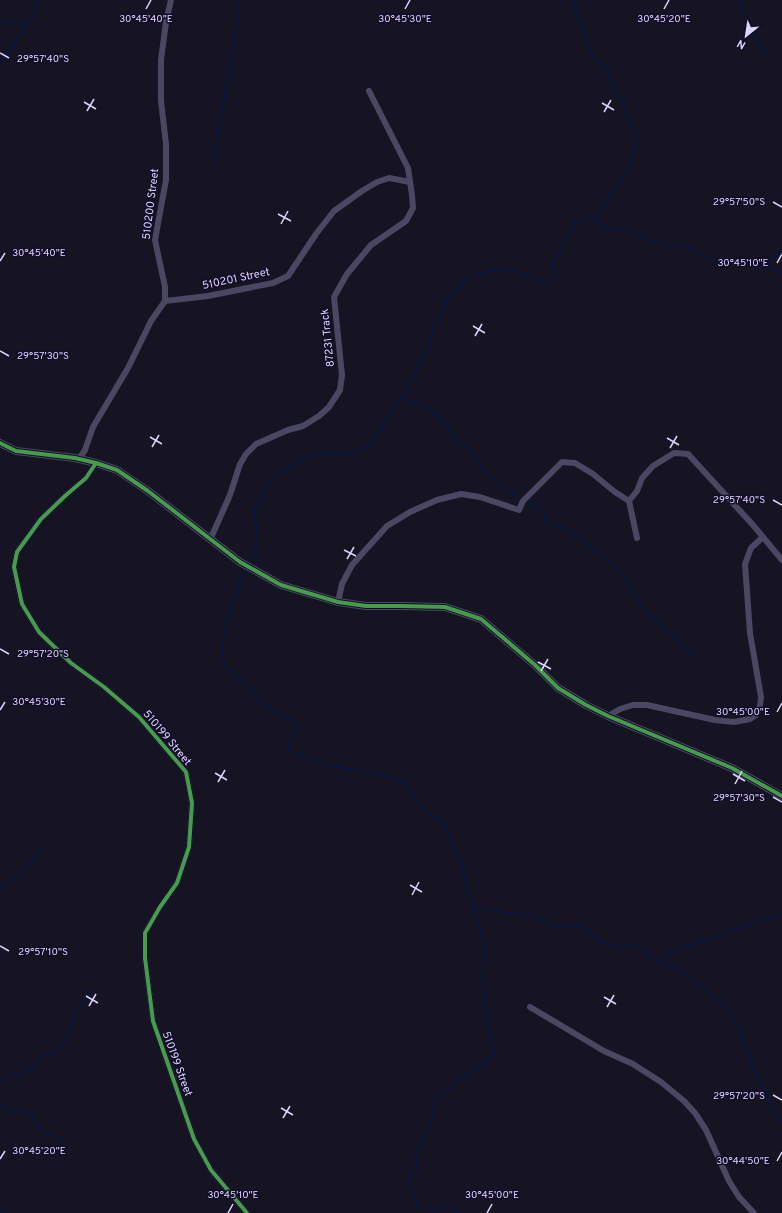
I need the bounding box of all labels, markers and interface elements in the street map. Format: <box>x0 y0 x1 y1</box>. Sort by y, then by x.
text: 30°45'40"E <box>119 13 173 26</box>
text: 30°45'30"E <box>378 13 432 26</box>
text: 30°45'20"E <box>637 13 691 26</box>
north arrow <box>726 16 766 56</box>
text: N <box>735 36 748 52</box>
text: 29°57'40"S <box>17 53 69 66</box>
street label: 510200 Street <box>140 168 162 240</box>
text: 29°57'50"S <box>713 196 765 209</box>
text: 30°45'40"E <box>12 247 66 260</box>
text: 30°45'10"E <box>717 257 769 270</box>
street label: 510201 Street <box>201 265 271 293</box>
street label: 87231 Track <box>318 308 338 368</box>
text: 29°57'30"S <box>17 350 69 363</box>
text: 29°57'40"S <box>713 494 765 507</box>
text: 29°57'20"S <box>17 648 69 661</box>
text: 30°45'30"E <box>12 696 66 709</box>
text: 30°45'00"E <box>716 706 770 719</box>
street label: 510199 Street <box>140 707 194 769</box>
text: 29°57'30"S <box>713 792 765 805</box>
text: 29°57'10"S <box>18 946 68 959</box>
street label: 510199 Street <box>159 1030 195 1098</box>
text: 29°57'20"S <box>713 1090 765 1103</box>
text: 30°45'20"E <box>12 1145 66 1158</box>
text: 30°44'50"E <box>716 1155 770 1168</box>
text: 30°45'10"E <box>207 1189 259 1202</box>
text: 30°45'00"E <box>465 1189 519 1202</box>

